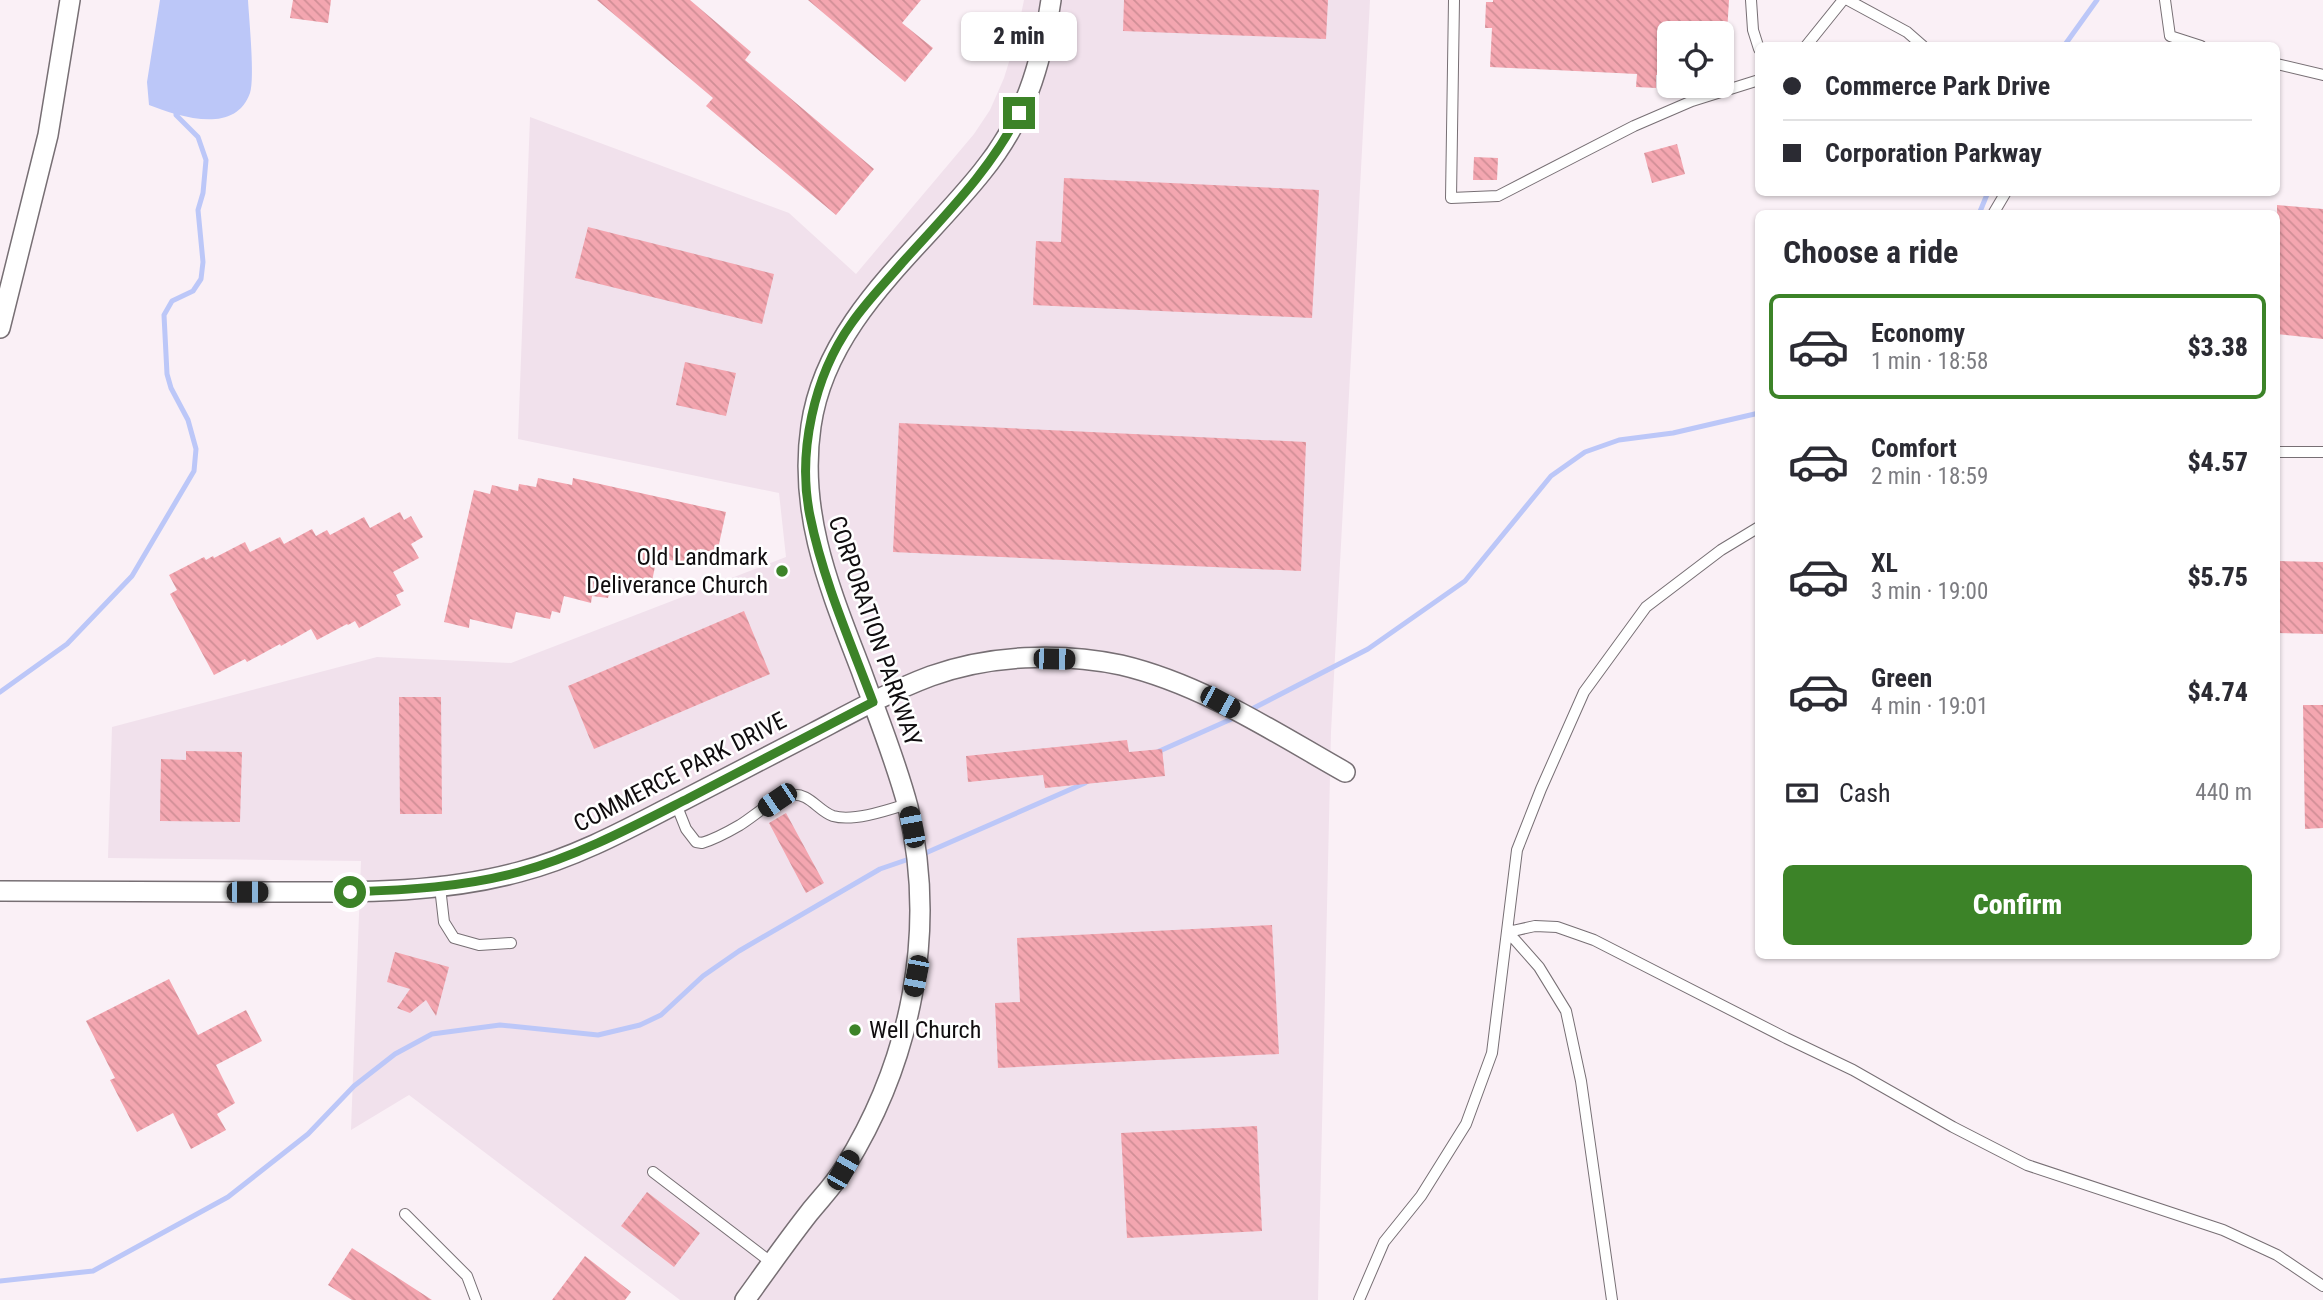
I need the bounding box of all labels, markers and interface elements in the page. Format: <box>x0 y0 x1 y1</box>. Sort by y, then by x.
callout: 2 min <box>961 11 1077 60</box>
map controls <box>1657 21 1734 98</box>
button: locate <box>1657 21 1734 98</box>
text: 2 min <box>993 23 1045 50</box>
text: Commerce Park Drive <box>1825 71 2050 101</box>
route end <box>1003 97 1035 129</box>
text: Corporation Parkway <box>1825 138 2042 168</box>
text: Choose a ride <box>1783 233 1958 271</box>
icon: car <box>1787 315 1850 378</box>
text: Economy <box>1871 318 1965 348</box>
text: $3.38 <box>2187 332 2248 362</box>
text: 1 min · 18:58 <box>1871 348 1988 375</box>
icon: car <box>1787 430 1850 493</box>
text: Comfort <box>1871 433 1957 463</box>
text: $4.57 <box>2187 447 2248 477</box>
text: 2 min · 18:59 <box>1871 463 1988 490</box>
street label: CORPORATION PARKWAY <box>822 512 928 750</box>
place label: Old Landmark Deliverance Church <box>586 543 768 599</box>
icon: car <box>1787 545 1850 608</box>
text: XL <box>1871 548 1898 578</box>
text: $5.75 <box>2187 562 2248 592</box>
marker: Old Landmark Deliverance Church <box>774 563 790 579</box>
text: 3 min · 19:00 <box>1871 578 1988 605</box>
car <box>1033 648 1076 670</box>
icon: car <box>1787 660 1850 723</box>
text: Green <box>1871 663 1932 693</box>
text: $4.74 <box>2187 677 2248 707</box>
car <box>1197 683 1244 721</box>
text: 4 min · 19:01 <box>1871 693 1988 720</box>
street label: COMMERCE PARK DRIVE <box>569 706 791 838</box>
icon: cash <box>1783 774 1821 812</box>
text: Cash <box>1839 778 1891 808</box>
text: 440 m <box>2195 779 2252 806</box>
car <box>754 780 801 820</box>
car <box>898 804 927 850</box>
button: Confirm <box>1783 865 2252 945</box>
route start <box>334 876 366 908</box>
car <box>227 882 269 903</box>
car <box>902 953 931 999</box>
place label: Well Church <box>869 1016 981 1044</box>
marker: Well Church <box>847 1022 863 1038</box>
car <box>824 1147 863 1193</box>

